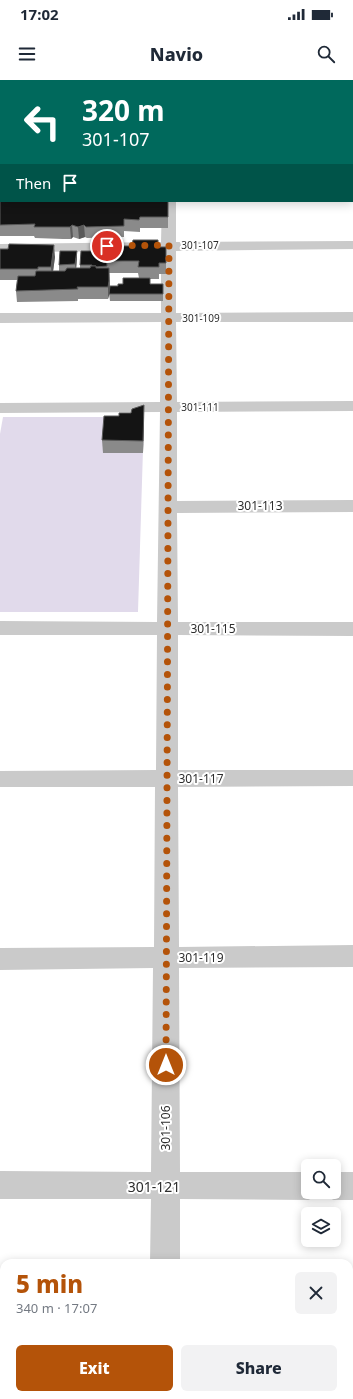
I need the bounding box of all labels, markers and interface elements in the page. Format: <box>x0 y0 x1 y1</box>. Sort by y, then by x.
text: 17:02 <box>20 4 59 24</box>
text: Navio <box>150 42 203 66</box>
icon: menu <box>16 43 38 65</box>
icon: search <box>315 43 337 65</box>
text: 320 m <box>82 91 165 129</box>
icon: left <box>16 96 68 148</box>
text: 301-107 <box>82 127 150 151</box>
icon: arrive <box>59 172 81 194</box>
text: Then <box>16 173 51 193</box>
pin <box>90 229 124 263</box>
icon: arrive <box>96 235 118 257</box>
street label: 301-107 <box>181 238 219 252</box>
street label: 301-109 <box>182 311 220 325</box>
street label: 301-111 <box>181 400 219 414</box>
street label: 301-113 <box>237 497 283 514</box>
street label: 301-115 <box>190 620 236 637</box>
street label: 301-117 <box>178 770 224 787</box>
street label: 301-119 <box>178 949 224 966</box>
position arrow <box>145 1044 187 1086</box>
street label: 301-106 <box>157 1105 174 1151</box>
map controls <box>301 1159 341 1247</box>
button: search <box>301 1159 341 1199</box>
street label: 301-121 <box>128 1177 180 1196</box>
button: layers <box>301 1207 341 1247</box>
text: 5 min <box>16 1267 83 1300</box>
button: close <box>295 1272 337 1314</box>
text: 340 m · 17:07 <box>16 1299 97 1317</box>
button: Exit <box>16 1345 173 1391</box>
button: Share <box>181 1345 337 1391</box>

